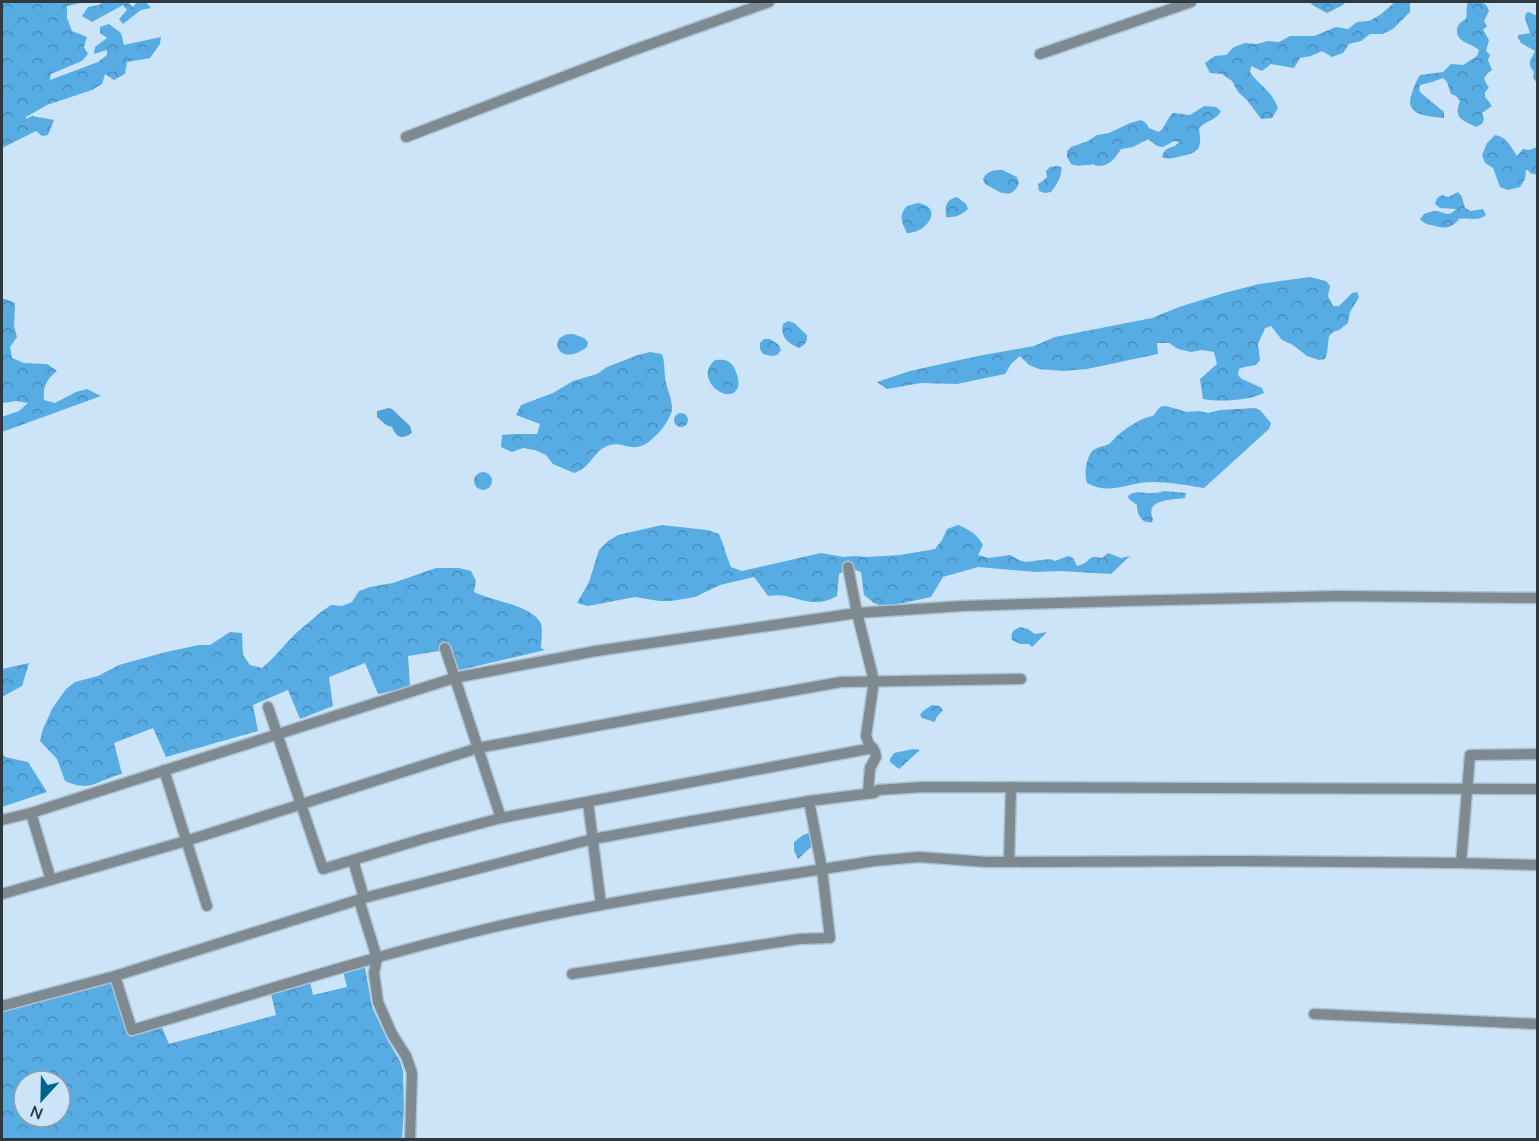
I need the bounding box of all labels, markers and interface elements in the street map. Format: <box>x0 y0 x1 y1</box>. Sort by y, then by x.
north arrow <box>12 1069 72 1129</box>
text: N <box>27 1100 46 1124</box>

